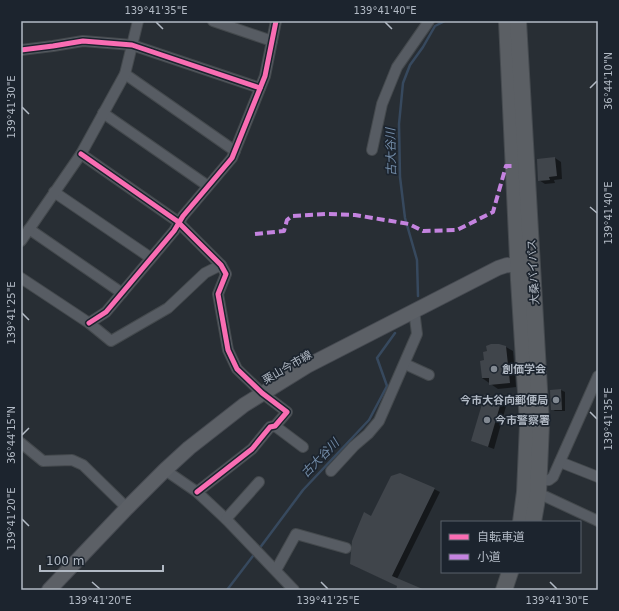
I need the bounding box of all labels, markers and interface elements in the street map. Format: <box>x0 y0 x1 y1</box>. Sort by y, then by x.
text: 139°41'35"E <box>124 5 188 16</box>
text: 139°41'40"E <box>353 5 417 16</box>
text: 36°44'10"N <box>603 52 614 110</box>
text: 139°41'30"E <box>6 75 17 139</box>
water label: 古大谷川 <box>384 126 398 176</box>
text: 139°41'40"E <box>603 181 614 245</box>
street label: 大桑バイパス <box>525 239 542 305</box>
text: 139°41'25"E <box>6 281 17 345</box>
street label: 栗山今市線 <box>260 348 314 387</box>
place label: 創価学会 <box>502 363 546 376</box>
marker: 創価学会 <box>489 364 499 374</box>
text: 139°41'35"E <box>603 387 614 451</box>
place label: 今市大谷向郵便局 <box>460 394 548 407</box>
marker: 今市大谷向郵便局 <box>551 395 561 405</box>
text: 36°44'15"N <box>6 406 17 464</box>
place label: 今市警察署 <box>495 414 550 427</box>
marker: 今市警察署 <box>482 415 492 425</box>
water label: 古大谷川 <box>298 434 343 480</box>
text: 139°41'20"E <box>6 487 17 551</box>
legend <box>441 521 581 573</box>
text: 自転車道 <box>477 530 525 544</box>
scale bar <box>40 547 163 573</box>
text: 小道 <box>477 550 501 564</box>
text: 100 m <box>46 554 84 568</box>
text: 139°41'20"E <box>68 595 132 606</box>
text: 139°41'25"E <box>296 595 360 606</box>
text: 139°41'30"E <box>525 595 589 606</box>

